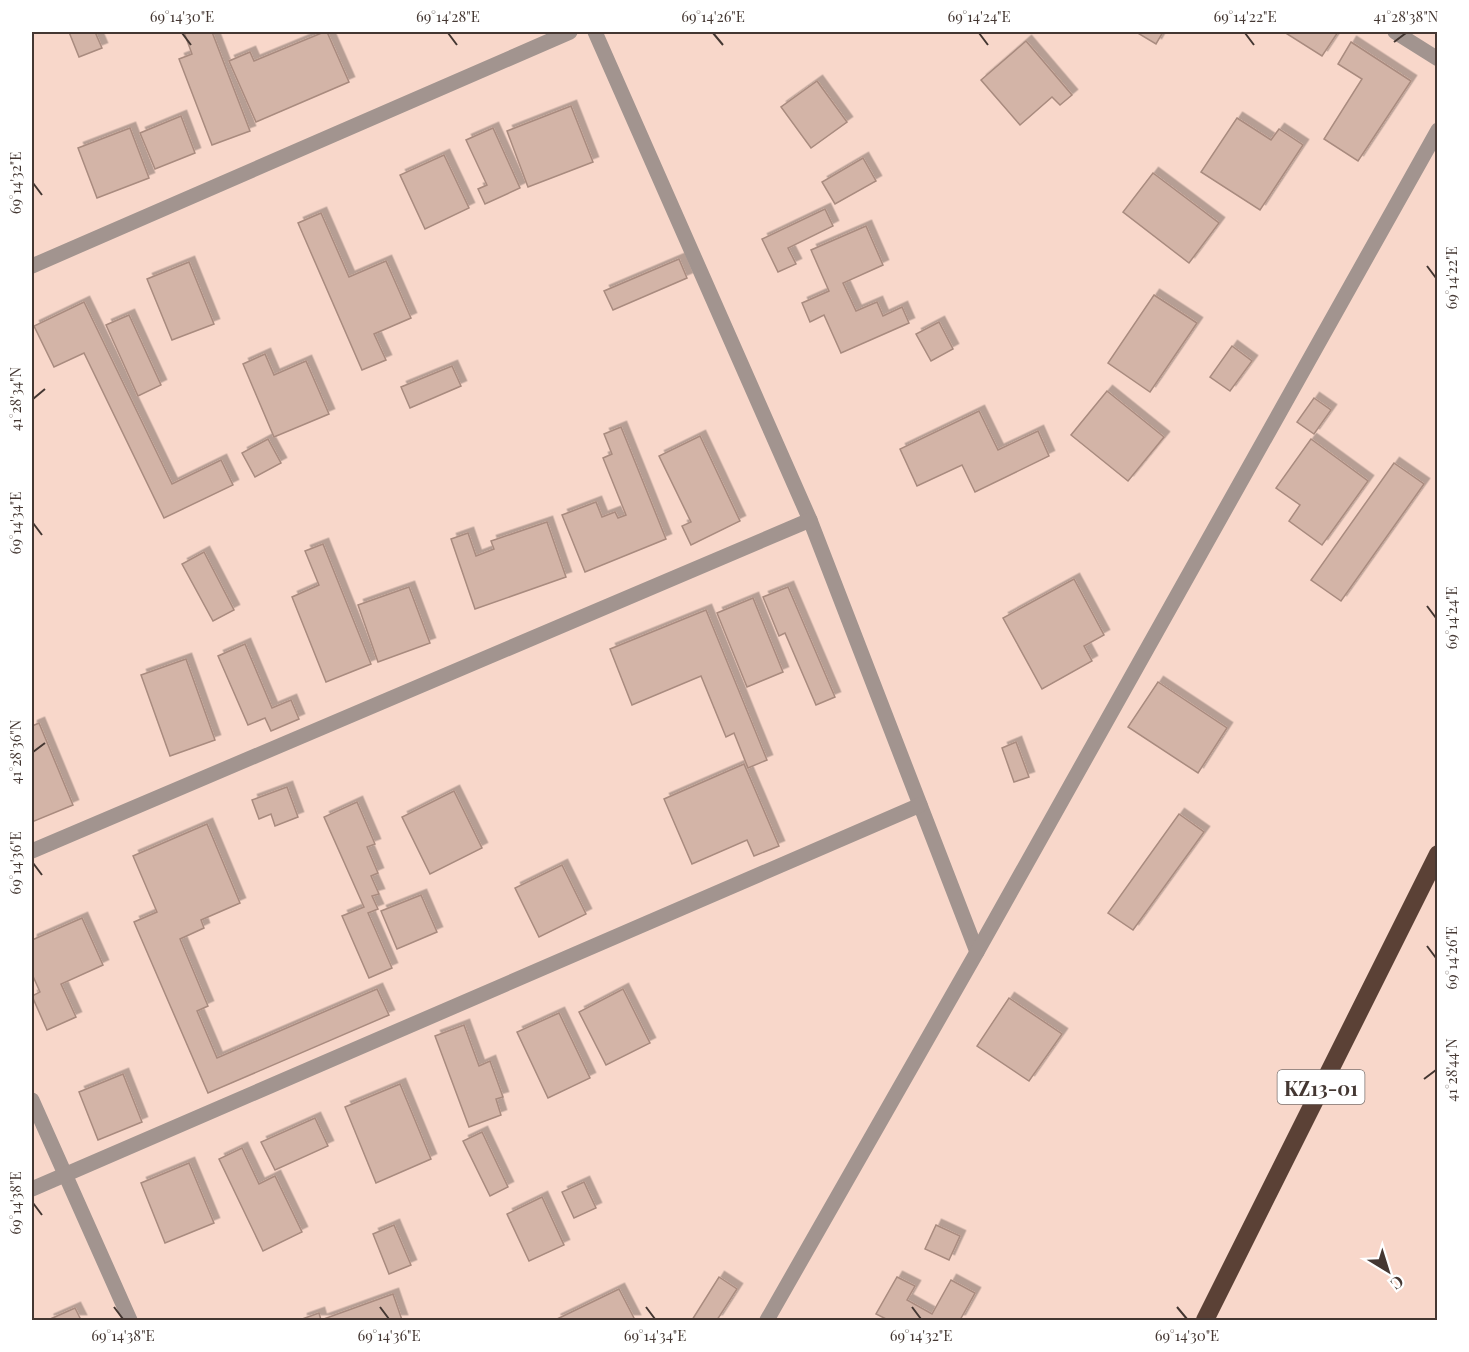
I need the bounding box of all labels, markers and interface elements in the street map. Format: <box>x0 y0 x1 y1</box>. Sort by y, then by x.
text: 69°14'30"E <box>150 6 214 26</box>
text: 69°14'28"E <box>416 6 480 26</box>
text: 69°14'26"E <box>681 6 745 26</box>
text: 69°14'24"E <box>947 6 1011 26</box>
text: 69°14'22"E <box>1213 6 1277 26</box>
text: 41°28'38"N <box>1374 6 1439 26</box>
text: 69°14'32"E <box>5 152 25 214</box>
text: 69°14'22"E <box>1441 246 1461 310</box>
text: 41°28'34"N <box>5 367 25 431</box>
text: 69°14'34"E <box>5 492 25 554</box>
text: 69°14'24"E <box>1441 586 1461 650</box>
text: 41°28'36"N <box>5 719 25 784</box>
text: 69°14'36"E <box>5 831 25 895</box>
text: 69°14'26"E <box>1441 926 1461 990</box>
text: 41°28'44"N <box>1441 1038 1461 1102</box>
road number: KZ13-01 <box>1278 1070 1364 1104</box>
text: 69°14'38"E <box>5 1171 25 1235</box>
north arrow <box>1358 1241 1418 1301</box>
text: С <box>1387 1271 1408 1295</box>
text: 69°14'38"E <box>91 1325 155 1345</box>
text: 69°14'36"E <box>357 1325 421 1345</box>
text: 69°14'34"E <box>624 1325 686 1345</box>
text: 69°14'32"E <box>890 1325 952 1345</box>
text: 69°14'30"E <box>1155 1325 1219 1345</box>

